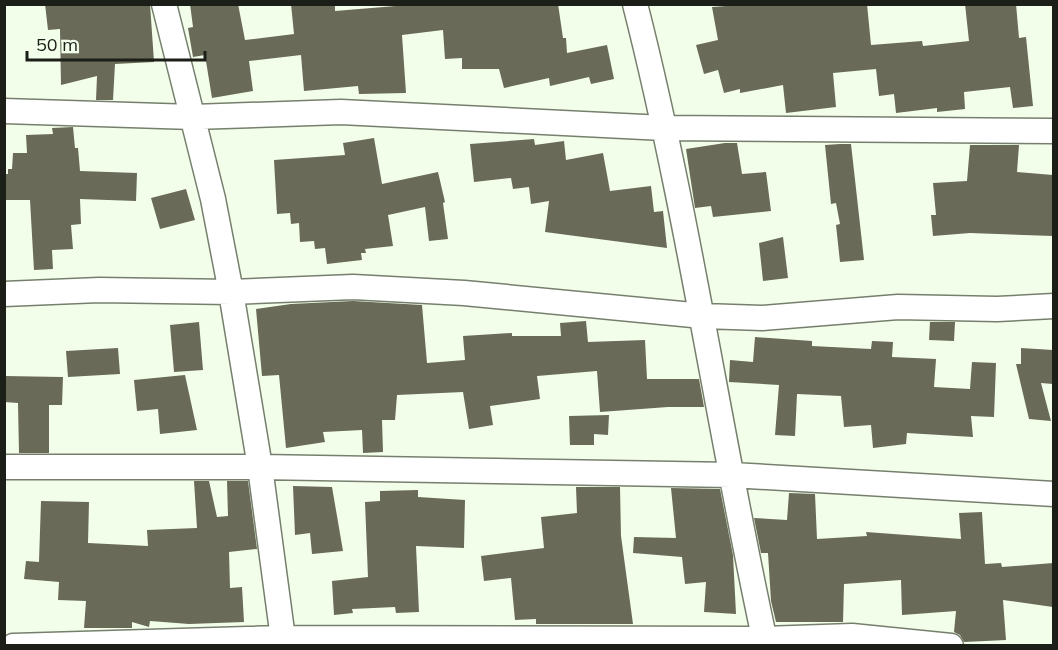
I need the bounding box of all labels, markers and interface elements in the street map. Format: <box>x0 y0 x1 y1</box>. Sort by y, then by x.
scale bar <box>27 24 206 62</box>
text: 50 m <box>36 33 78 56</box>

